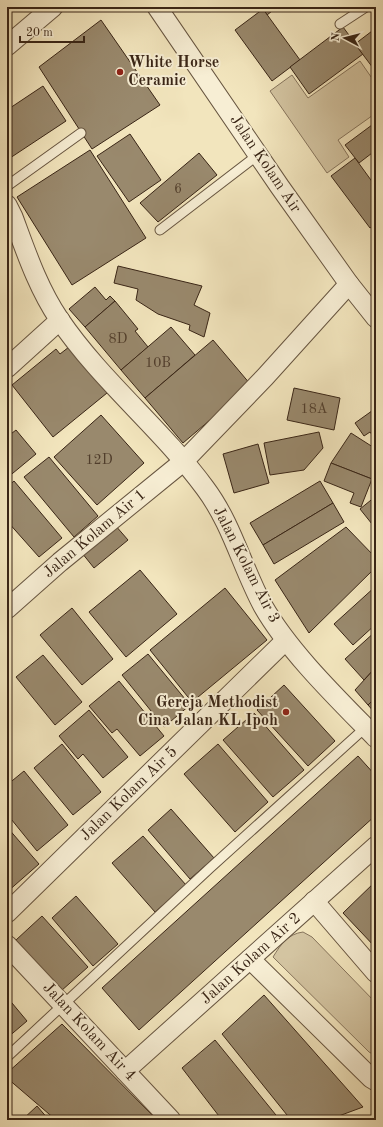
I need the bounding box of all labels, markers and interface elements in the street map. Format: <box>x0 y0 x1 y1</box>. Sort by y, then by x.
scale bar <box>20 18 84 44</box>
north arrow <box>325 18 365 58</box>
text: 20 m <box>26 27 53 39</box>
text: N <box>331 32 343 42</box>
place label: White Horse Ceramic <box>128 55 219 89</box>
marker: White Horse Ceramic <box>115 67 125 77</box>
street label: Jalan Kolam Air <box>226 112 304 216</box>
house number: 6 <box>174 182 182 196</box>
house number: 8D <box>108 332 128 346</box>
house number: 10B <box>145 356 171 370</box>
house number: 18A <box>301 402 328 416</box>
house number: 12D <box>85 453 113 467</box>
street label: Jalan Kolam Air 1 <box>41 487 149 581</box>
street label: Jalan Kolam Air 3 <box>210 504 282 626</box>
place label: Gereja Methodist Cina Jalan KL Ipoh <box>138 695 278 729</box>
marker: Gereja Methodist Cina Jalan KL Ipoh <box>281 707 291 717</box>
street label: Jalan Kolam Air 5 <box>77 744 181 844</box>
street label: Jalan Kolam Air 2 <box>198 910 304 1008</box>
street label: Jalan Kolam Air 4 <box>39 980 139 1084</box>

